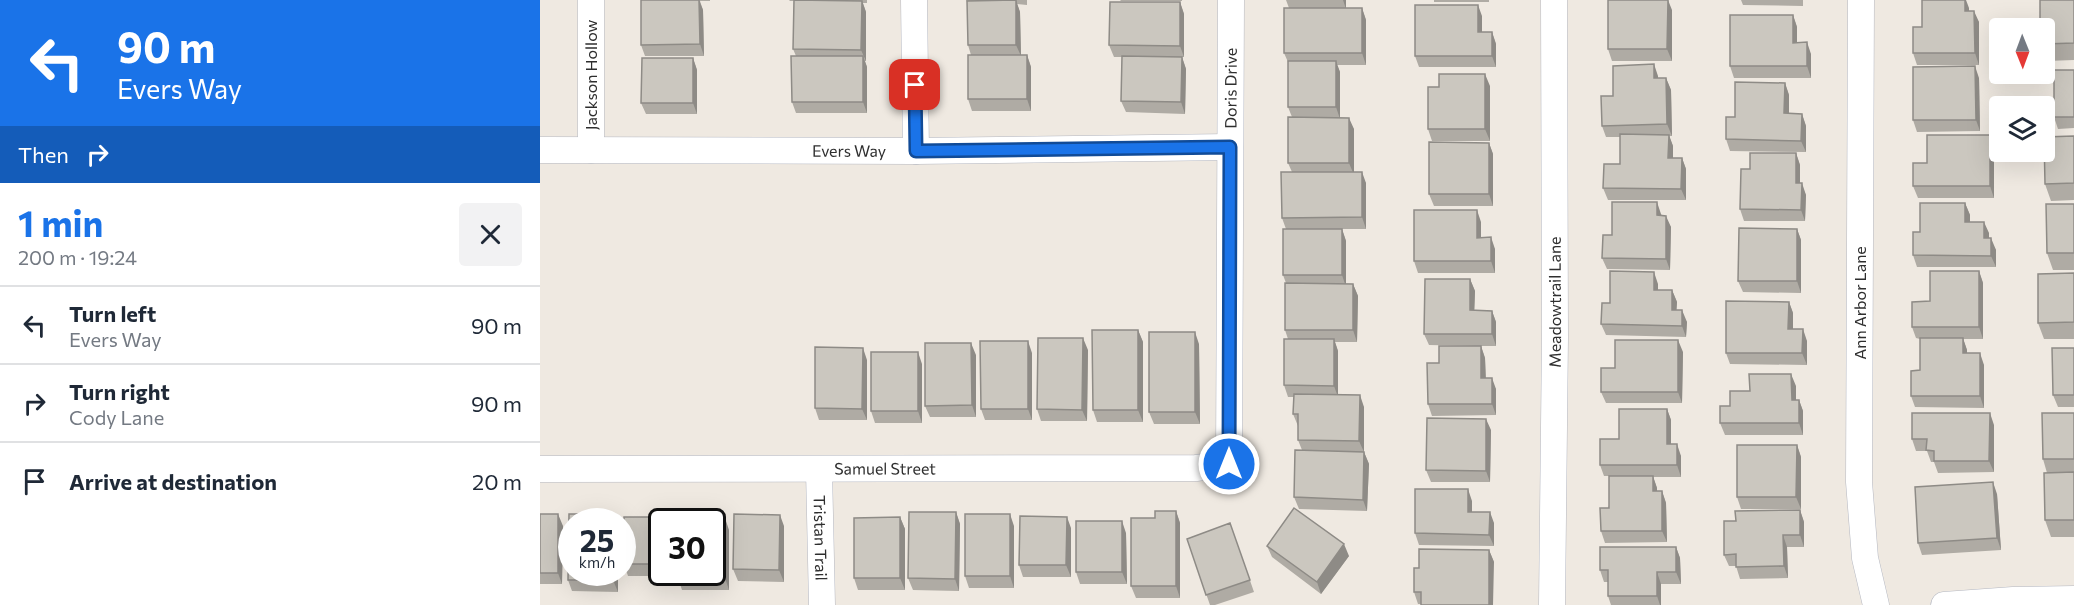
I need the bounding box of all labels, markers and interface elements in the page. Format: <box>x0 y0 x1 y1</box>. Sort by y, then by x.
north arrow <box>1989 18 2055 84</box>
map controls <box>1989 18 2055 162</box>
text: 90 m <box>117 20 216 72</box>
street label: Jackson Hollow <box>581 20 600 130</box>
icon: left <box>18 24 96 102</box>
street label: Doris Drive <box>1220 48 1240 129</box>
pin <box>889 59 940 110</box>
icon: arrive <box>898 68 931 101</box>
text: Evers Way <box>117 72 242 105</box>
button: layers <box>1989 96 2055 162</box>
icon: right <box>81 138 114 171</box>
text: Then <box>18 141 69 168</box>
street label: Evers Way <box>812 141 886 160</box>
text: 1 min <box>18 200 103 244</box>
button: close <box>459 203 522 266</box>
street label: Meadowtrail Lane <box>1545 236 1564 368</box>
text: 200 m · 19:24 <box>18 245 137 269</box>
street label: Ann Arbor Lane <box>1850 246 1869 360</box>
text: Turn left <box>69 300 156 327</box>
icon: left <box>18 309 51 342</box>
text: 90 m <box>471 312 522 339</box>
text: Evers Way <box>69 327 162 351</box>
text: Turn right <box>69 378 170 405</box>
icon: right <box>18 387 51 420</box>
text: 90 m <box>471 390 522 417</box>
text: Cody Lane <box>69 405 164 429</box>
position arrow <box>1197 432 1261 496</box>
street label: Samuel Street <box>834 458 936 478</box>
icon: arrive <box>18 465 51 498</box>
text: Arrive at destination <box>69 468 277 495</box>
text: 20 m <box>472 468 522 495</box>
street label: Tristan Trail <box>811 495 831 581</box>
speed limit sign: 30 <box>648 508 726 586</box>
text: 25 <box>580 521 614 558</box>
text: km/h <box>579 553 615 571</box>

